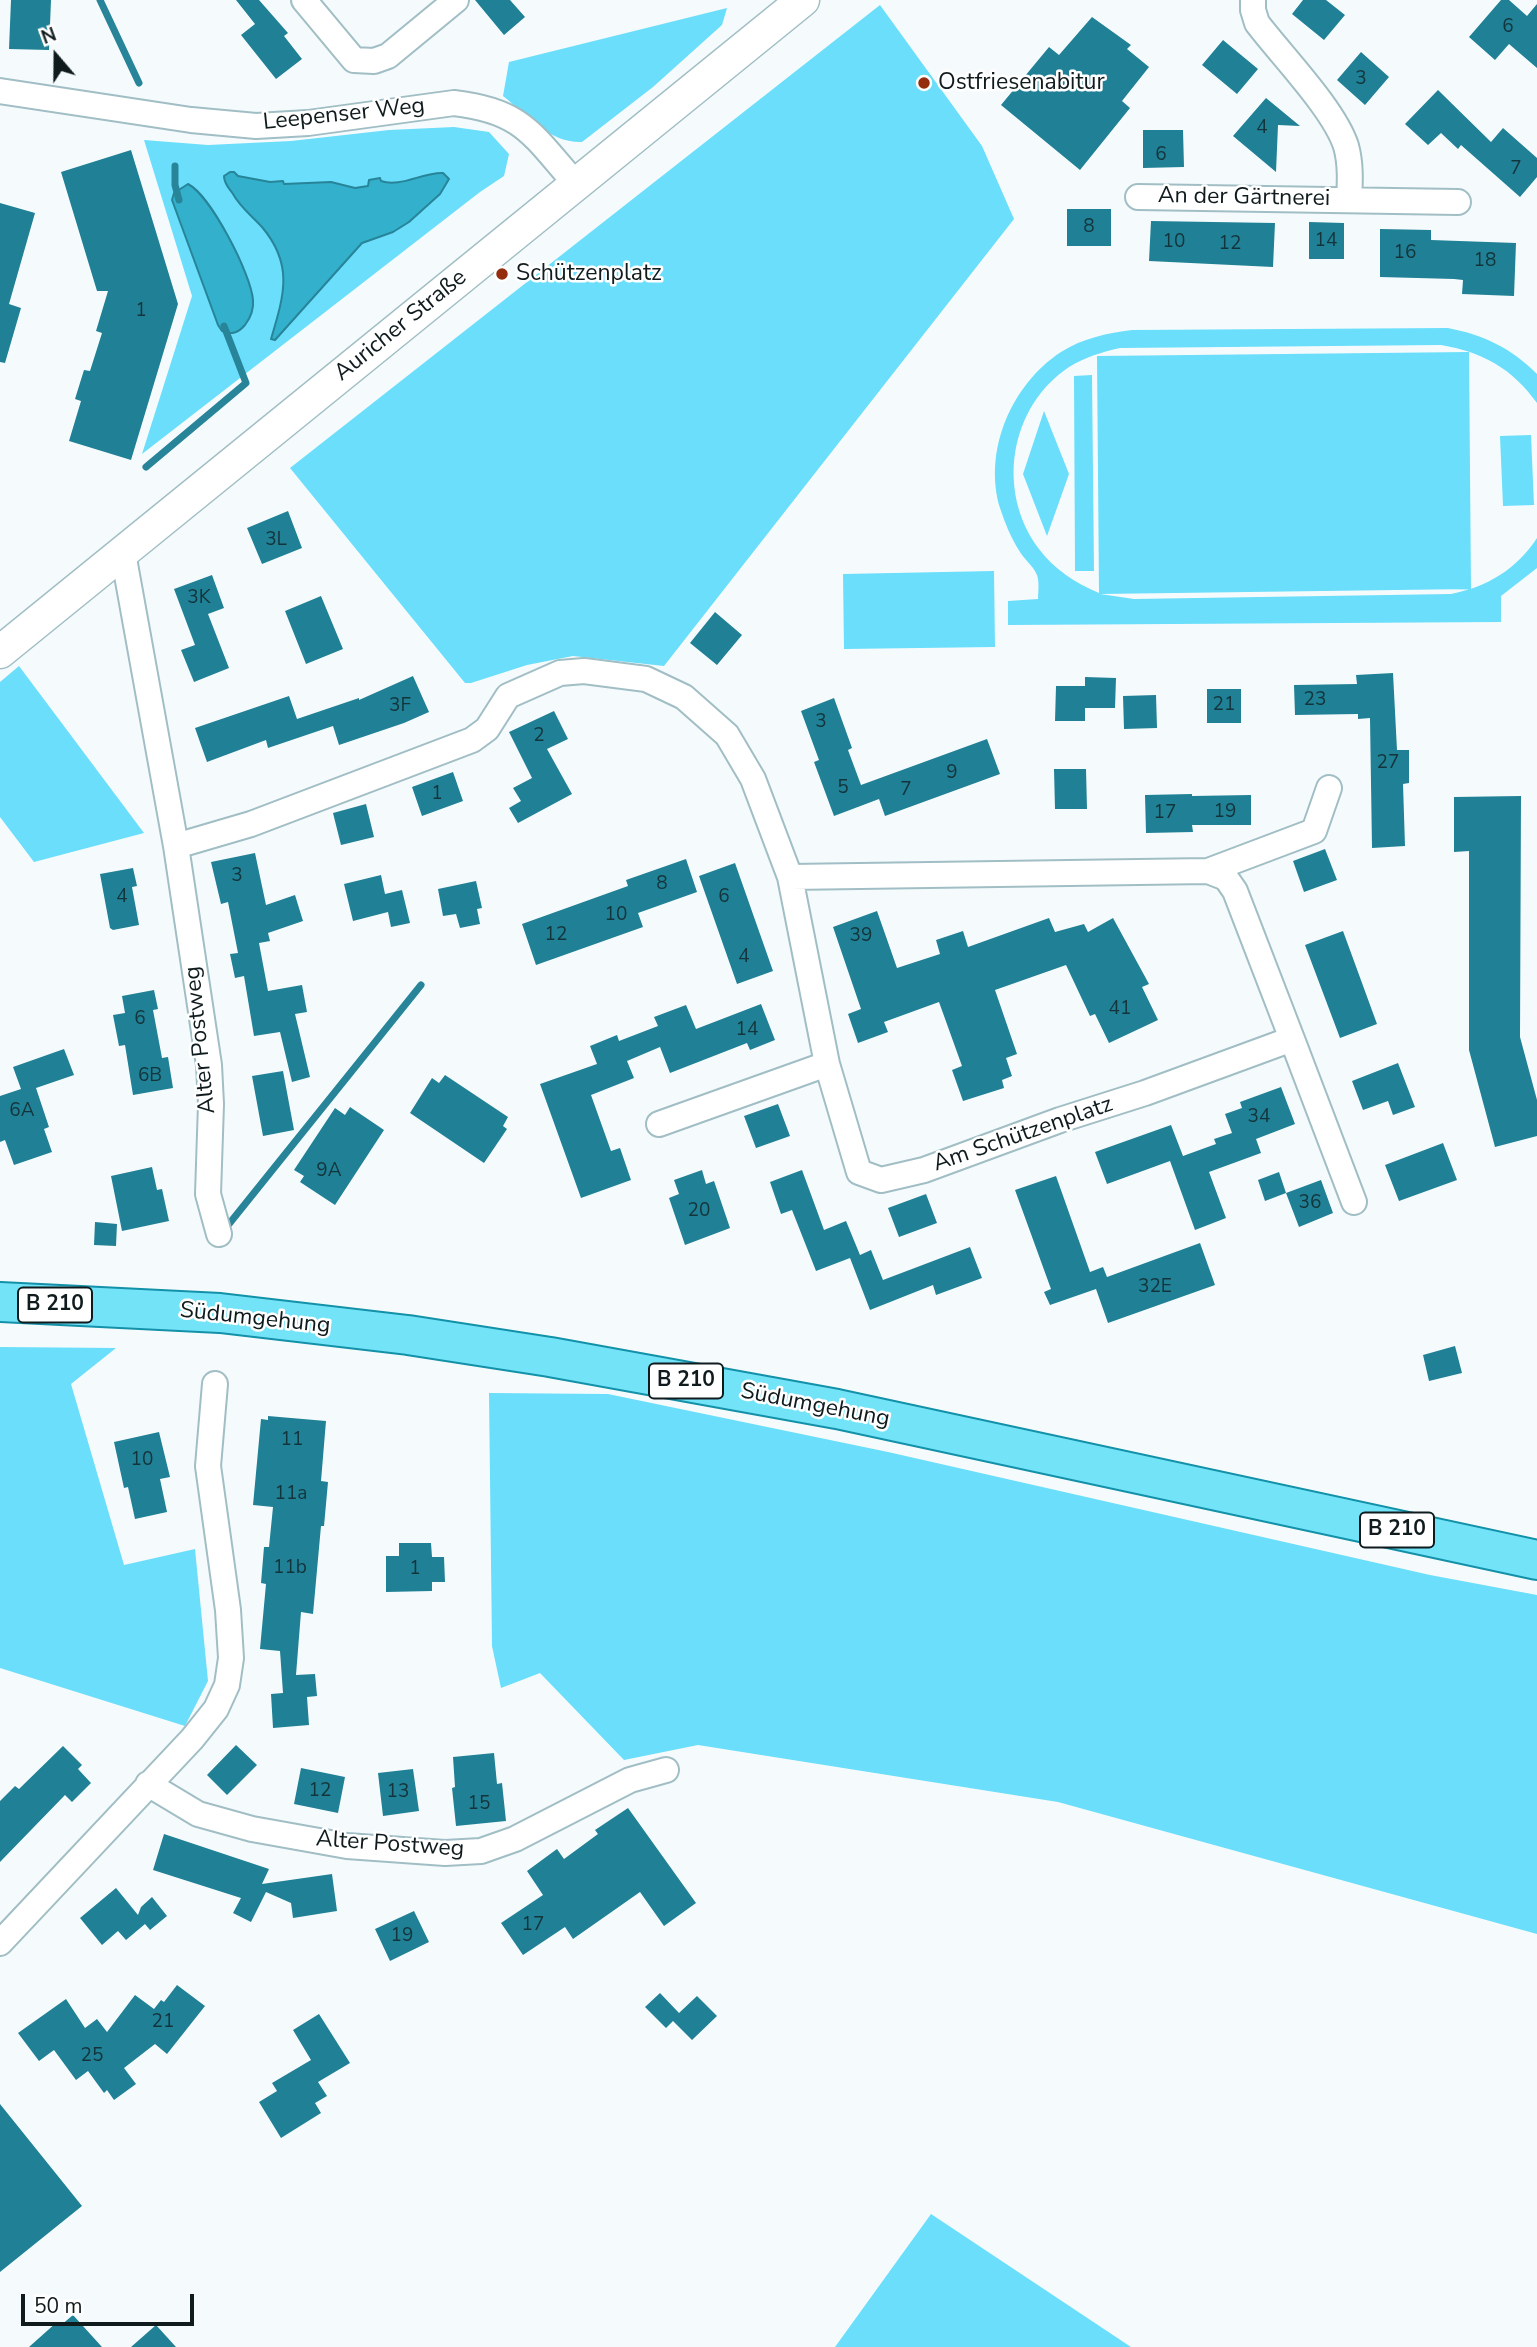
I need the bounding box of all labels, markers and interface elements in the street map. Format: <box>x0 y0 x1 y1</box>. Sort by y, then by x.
house number: 6 <box>1502 16 1514 38</box>
north arrow <box>21 21 91 91</box>
text: N <box>38 22 60 51</box>
house number: 3 <box>1355 68 1367 90</box>
place label: Ostfriesenabitur <box>938 69 1105 97</box>
marker: Ostfriesenabitur <box>916 75 932 91</box>
street label: Leepenser Weg <box>262 93 426 137</box>
house number: 4 <box>1256 117 1268 139</box>
house number: 6 <box>1155 144 1167 166</box>
house number: 7 <box>1510 158 1522 180</box>
street label: An der Gärtnerei <box>1158 183 1330 213</box>
house number: 8 <box>1083 216 1095 238</box>
house number: 14 <box>1315 230 1337 252</box>
house number: 10 <box>1163 231 1185 253</box>
house number: 12 <box>1219 233 1241 255</box>
house number: 16 <box>1394 242 1416 264</box>
house number: 18 <box>1474 250 1496 272</box>
place label: Schützenplatz <box>516 260 662 288</box>
street label: Auricher Straße <box>329 264 473 388</box>
marker: Schützenplatz <box>494 266 510 282</box>
house number: 1 <box>135 300 147 322</box>
house number: 3L <box>265 529 287 551</box>
house number: 3K <box>187 587 211 609</box>
house number: 23 <box>1304 689 1326 711</box>
house number: 21 <box>1213 694 1235 716</box>
house number: 3F <box>389 695 411 717</box>
house number: 3 <box>815 711 827 733</box>
house number: 2 <box>533 725 545 747</box>
house number: 27 <box>1377 752 1399 774</box>
house number: 9 <box>946 762 958 784</box>
house number: 5 <box>837 777 849 799</box>
house number: 7 <box>900 779 912 801</box>
house number: 1 <box>431 783 443 805</box>
house number: 19 <box>1214 801 1236 823</box>
house number: 17 <box>1154 802 1176 824</box>
house number: 3 <box>231 865 243 887</box>
house number: 8 <box>656 873 668 895</box>
house number: 4 <box>116 886 128 908</box>
house number: 6 <box>718 886 730 908</box>
house number: 10 <box>605 904 627 926</box>
house number: 12 <box>545 924 567 946</box>
house number: 39 <box>850 925 872 947</box>
house number: 4 <box>738 946 750 968</box>
street label: Alter Postweg <box>180 965 222 1115</box>
house number: 41 <box>1109 998 1131 1020</box>
house number: 6 <box>134 1008 146 1030</box>
house number: 14 <box>736 1019 758 1041</box>
house number: 6B <box>138 1065 162 1087</box>
street label: Am Schützenplatz <box>930 1091 1116 1179</box>
house number: 6A <box>9 1100 35 1122</box>
house number: 34 <box>1248 1106 1270 1128</box>
house number: 9A <box>316 1160 342 1182</box>
house number: 36 <box>1299 1192 1321 1214</box>
house number: 20 <box>688 1200 710 1222</box>
house number: 32E <box>1138 1276 1172 1298</box>
road number: B 210 <box>18 1288 92 1322</box>
street label: Südumgehung <box>178 1297 332 1341</box>
road number: B 210 <box>649 1364 723 1398</box>
street label: Südumgehung <box>738 1378 892 1434</box>
house number: 11 <box>281 1429 303 1451</box>
house number: 10 <box>131 1449 153 1471</box>
house number: 11a <box>275 1483 307 1505</box>
road number: B 210 <box>1360 1512 1434 1548</box>
house number: 11b <box>273 1557 307 1579</box>
house number: 1 <box>409 1558 421 1580</box>
house number: 12 <box>309 1780 331 1802</box>
house number: 13 <box>387 1781 409 1803</box>
house number: 15 <box>468 1793 490 1815</box>
street label: Alter Postweg <box>315 1826 465 1864</box>
house number: 17 <box>522 1914 544 1936</box>
house number: 19 <box>391 1925 413 1947</box>
house number: 21 <box>152 2011 174 2033</box>
house number: 25 <box>81 2045 103 2067</box>
scale bar <box>24 2280 198 2324</box>
text: 50 m <box>34 2292 83 2320</box>

